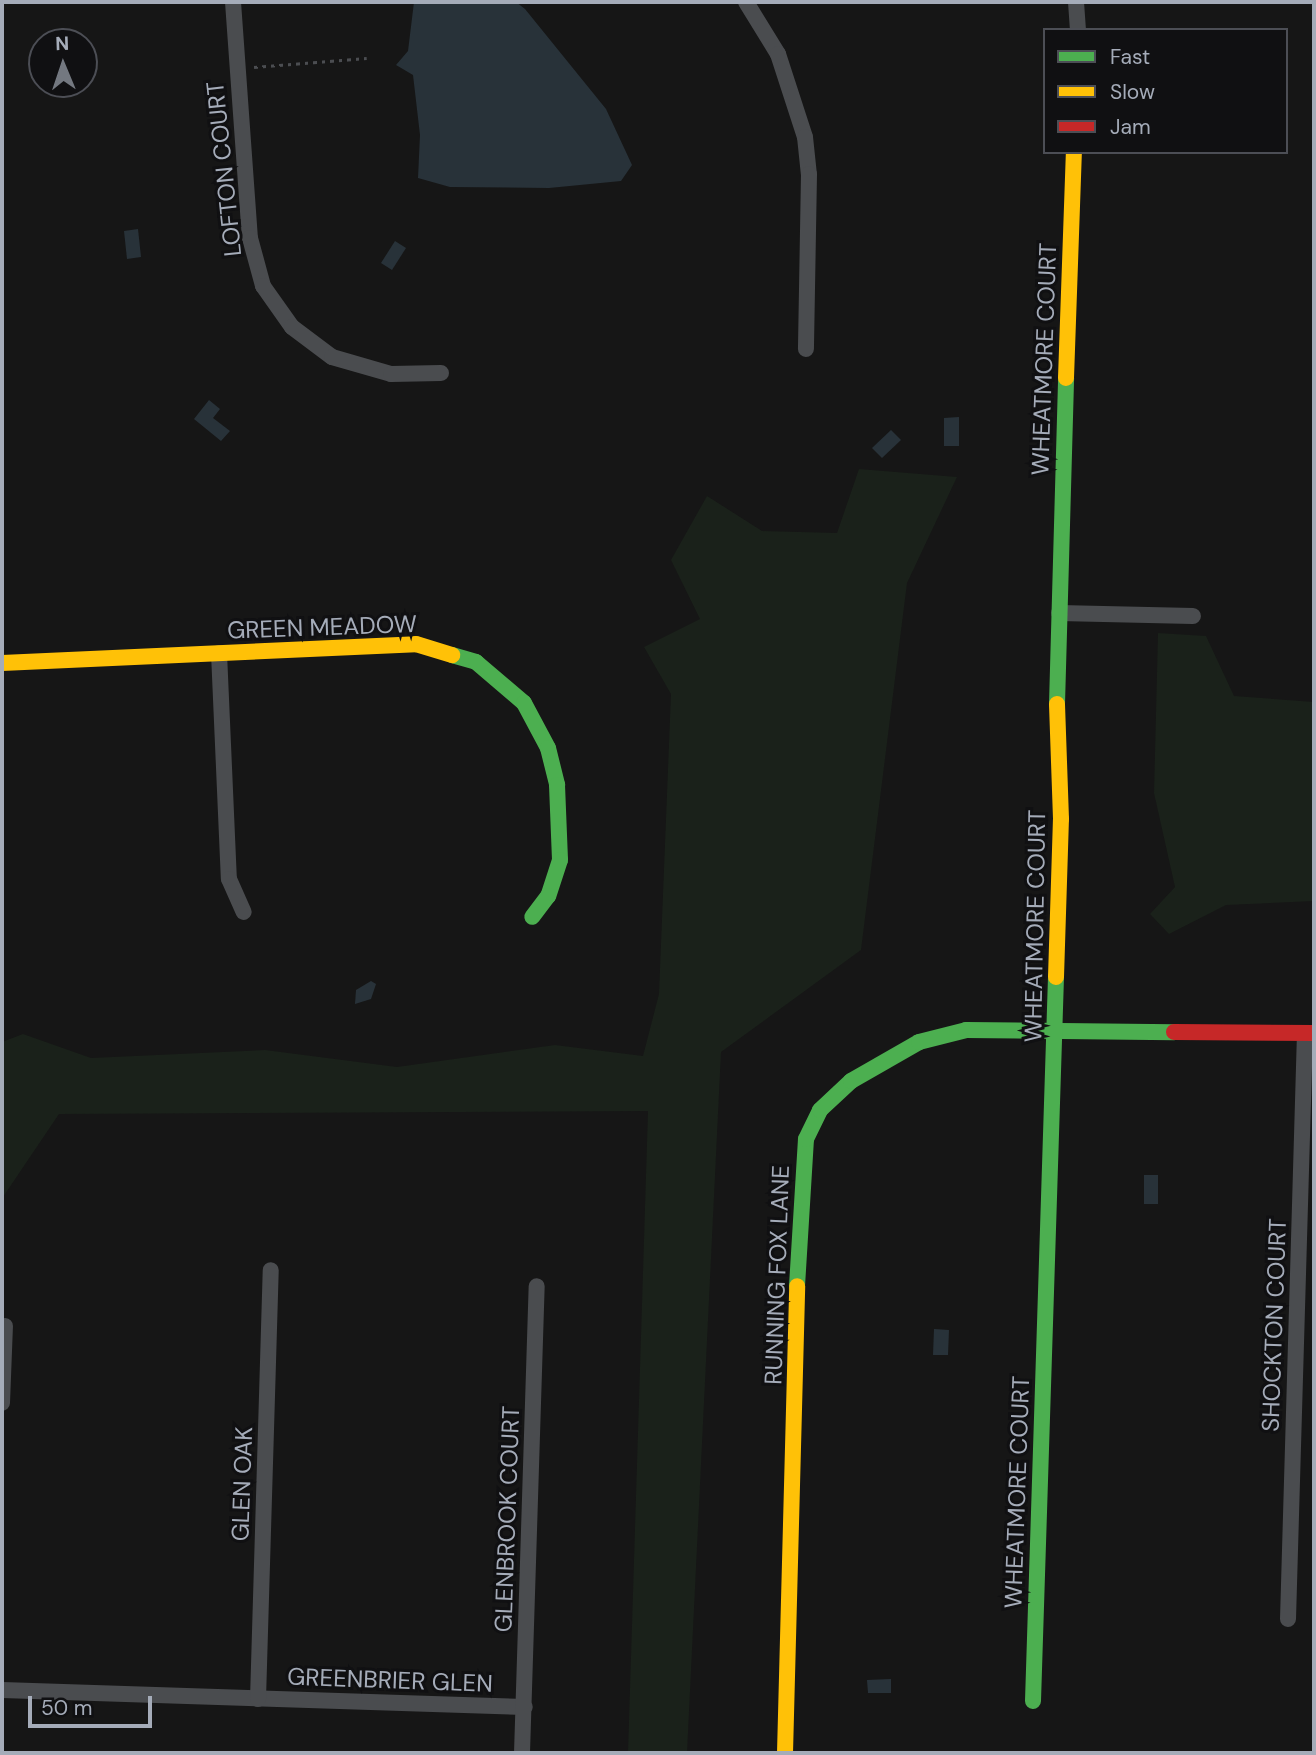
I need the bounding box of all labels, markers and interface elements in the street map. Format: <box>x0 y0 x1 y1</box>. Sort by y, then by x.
north arrow <box>28 28 98 98</box>
legend <box>1043 28 1288 154</box>
text: N <box>55 31 70 56</box>
text: Fast <box>1110 43 1150 71</box>
text: Slow <box>1110 78 1155 106</box>
street label: LOFTON COURT <box>200 80 248 258</box>
text: Jam <box>1110 113 1151 141</box>
street label: WHEATMORE COURT <box>1026 242 1062 476</box>
street label: GREEN MEADOW <box>227 609 417 645</box>
street label: WHEATMORE COURT <box>1019 809 1051 1043</box>
street label: RUNNING FOX LANE <box>759 1165 795 1385</box>
street label: SHOCKTON COURT <box>1256 1218 1292 1432</box>
street label: WHEATMORE COURT <box>999 1375 1035 1609</box>
street label: GLENBROOK COURT <box>489 1405 525 1633</box>
street label: GLEN OAK <box>226 1426 258 1542</box>
street label: GREENBRIER GLEN <box>287 1662 493 1698</box>
scale bar <box>32 1682 156 1726</box>
text: 50 m <box>41 1694 92 1722</box>

